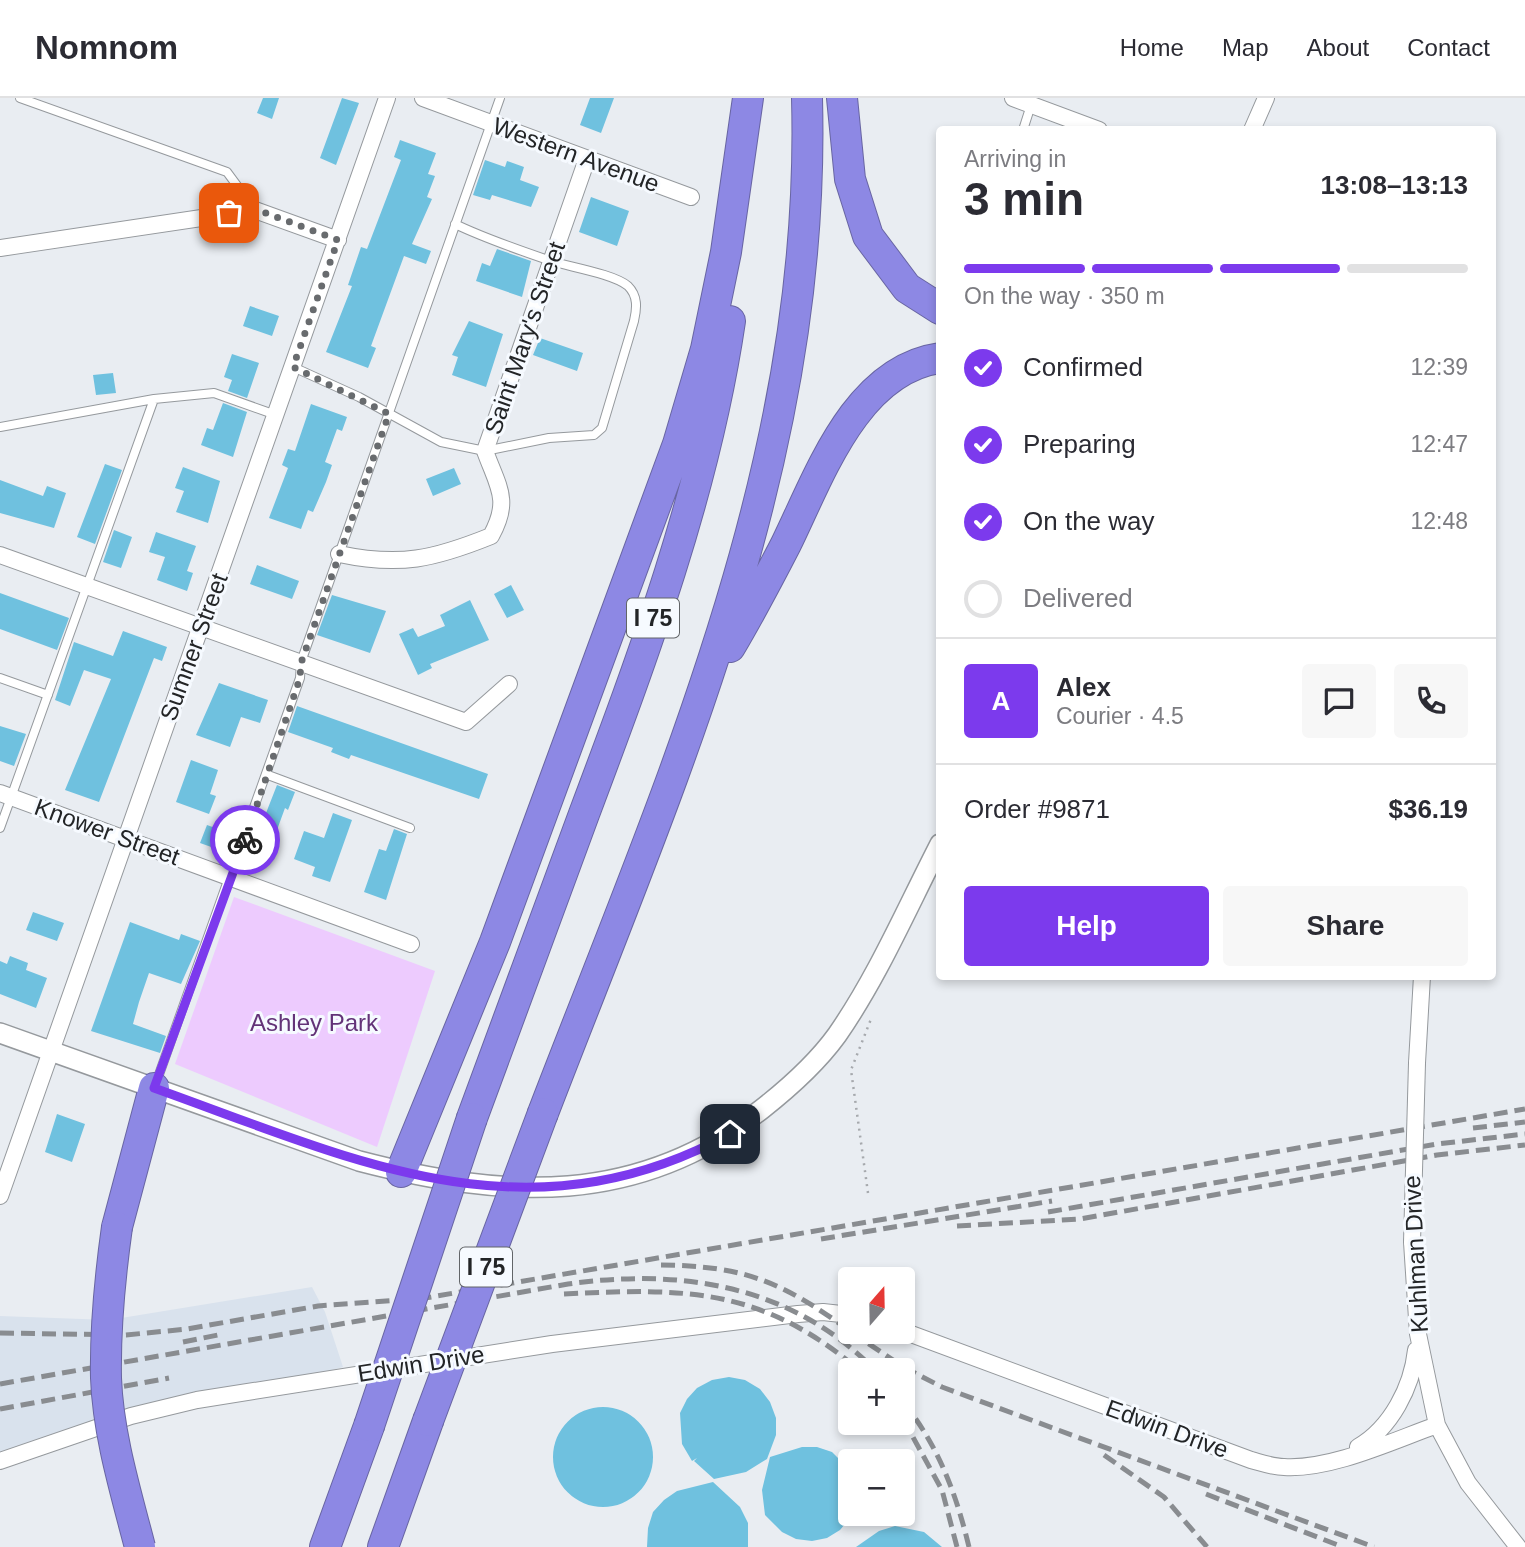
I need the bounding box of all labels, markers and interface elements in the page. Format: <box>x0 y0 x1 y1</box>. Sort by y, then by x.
text: Nomnom <box>35 29 178 66</box>
text: Home <box>1120 34 1184 61</box>
text: Map <box>1222 34 1269 61</box>
text: About <box>1307 34 1369 61</box>
text: Contact <box>1407 34 1490 61</box>
street label: Western Avenue <box>489 112 663 197</box>
text: Arriving in <box>964 146 1066 172</box>
text: 13:08–13:13 <box>1321 170 1468 200</box>
text: 3 min <box>964 173 1084 225</box>
pin <box>199 183 259 243</box>
icon: bag <box>210 194 248 232</box>
street label: Saint Mary's Street <box>479 238 570 438</box>
text: On the way · 350 m <box>964 283 1165 309</box>
icon: check <box>964 349 1002 387</box>
text: Confirmed <box>1023 352 1143 382</box>
text: 12:39 <box>1410 354 1468 380</box>
icon: check <box>964 426 1002 464</box>
text: Preparing <box>1023 429 1136 459</box>
text: 12:47 <box>1410 431 1468 457</box>
icon: check <box>964 503 1002 541</box>
text: On the way <box>1023 506 1155 536</box>
text: 12:48 <box>1410 508 1468 534</box>
street label: Sumner Street <box>154 569 233 724</box>
text: Delivered <box>1023 583 1133 613</box>
road number: I 75 <box>627 598 679 638</box>
button: chat <box>1302 664 1376 738</box>
button: phone <box>1394 664 1468 738</box>
text: Alex <box>1056 672 1111 702</box>
text: A <box>992 686 1010 716</box>
text: Courier · 4.5 <box>1056 703 1184 729</box>
street label: Knower Street <box>31 793 184 870</box>
text: Order #9871 <box>964 794 1110 824</box>
text: $36.19 <box>1388 794 1468 824</box>
courier <box>210 805 280 875</box>
icon: bike <box>226 821 264 859</box>
button: Help <box>964 886 1209 966</box>
button: Share <box>1223 886 1468 966</box>
park label: Ashley Park <box>250 1009 379 1036</box>
pin <box>700 1104 760 1164</box>
icon: home <box>711 1115 749 1153</box>
street label: Kuhlman Drive <box>1398 1175 1433 1333</box>
road number: I 75 <box>460 1248 512 1286</box>
north arrow <box>838 1267 915 1344</box>
map controls <box>838 1267 915 1526</box>
street label: Edwin Drive <box>356 1340 486 1387</box>
button: + <box>838 1358 915 1435</box>
street label: Edwin Drive <box>1102 1394 1232 1463</box>
button: − <box>838 1449 915 1526</box>

